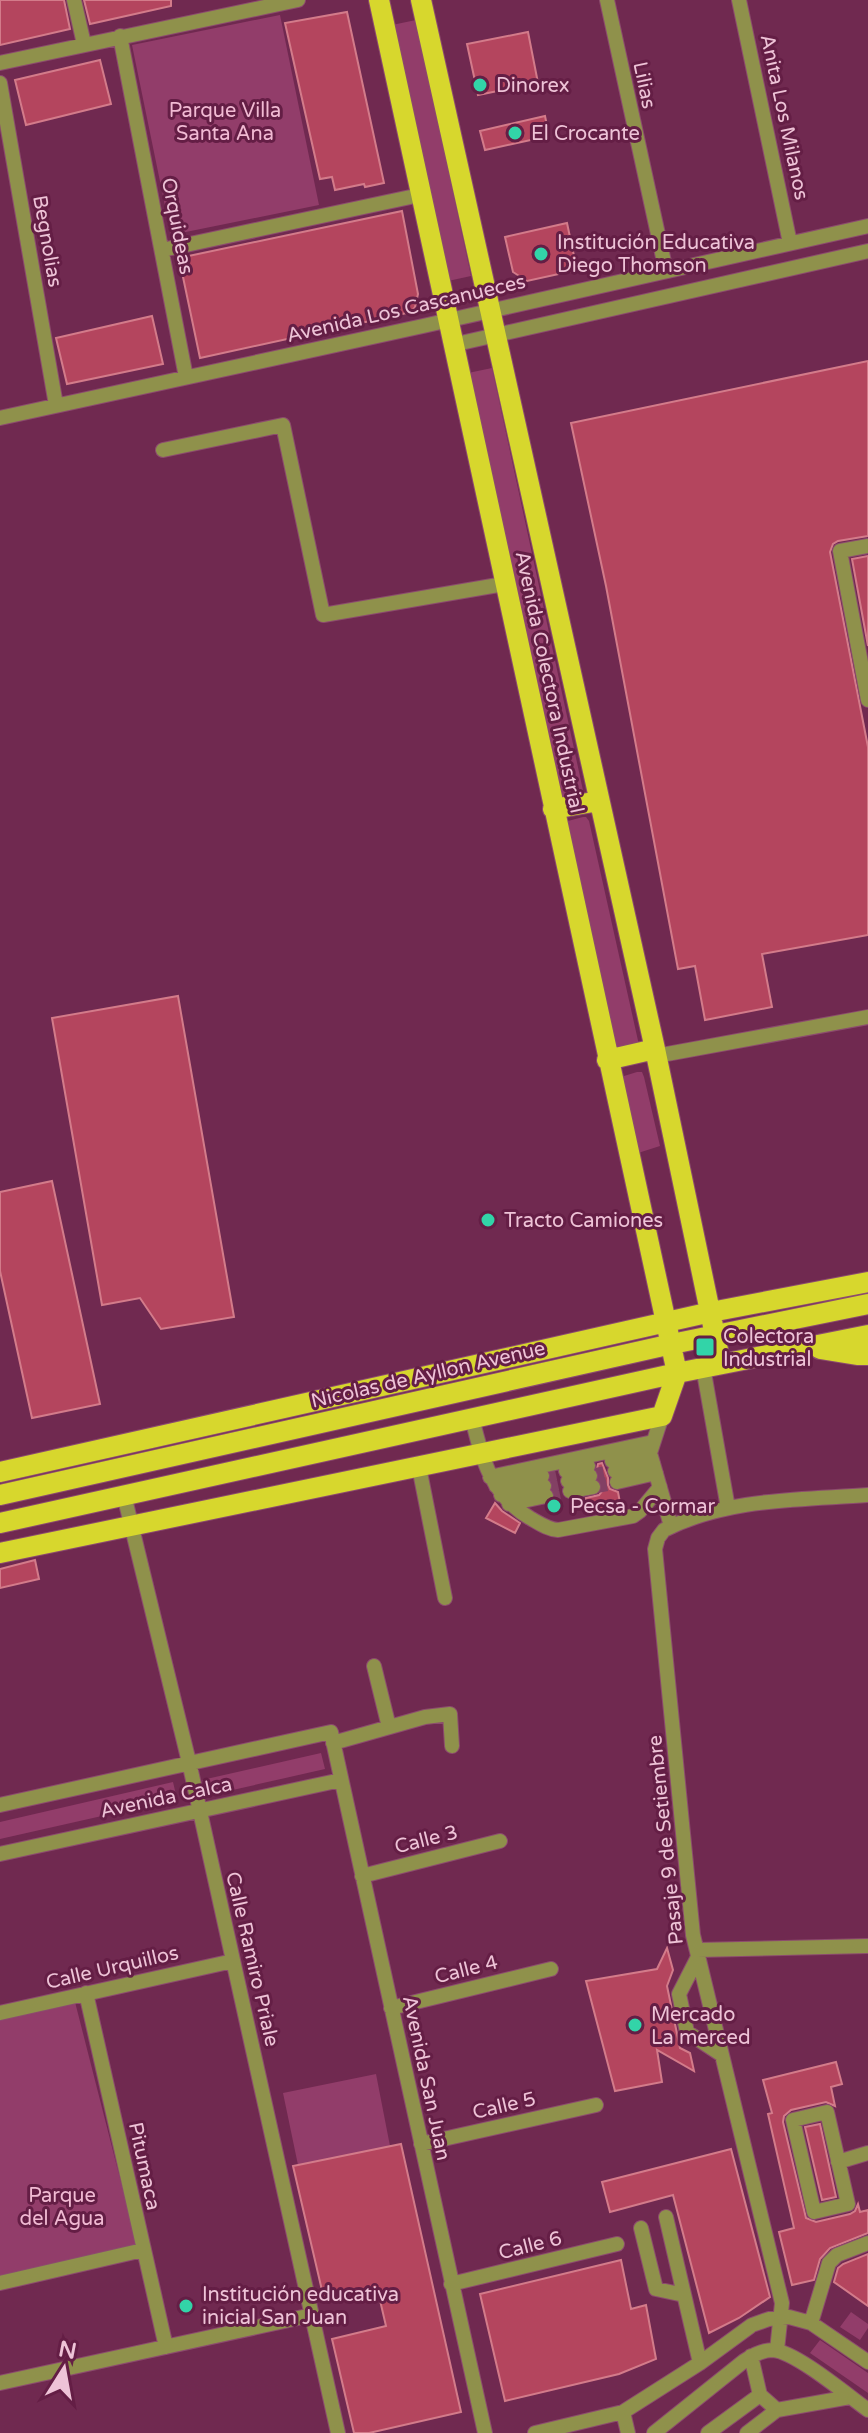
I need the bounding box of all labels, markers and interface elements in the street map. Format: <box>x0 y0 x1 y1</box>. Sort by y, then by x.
street label: Anita Los Milanos <box>755 32 813 202</box>
street label: Lilias <box>627 60 661 111</box>
place label: Dinorex <box>496 74 570 98</box>
marker: Dinorex <box>471 76 489 94</box>
park label: Parque Villa Santa Ana <box>169 99 281 146</box>
place label: El Crocante <box>531 122 640 146</box>
marker: El Crocante <box>506 124 524 142</box>
street label: Orquideas <box>156 176 198 277</box>
street label: Begnolias <box>27 193 67 289</box>
place label: Institución Educativa Diego Thomson <box>557 231 755 278</box>
marker: Institución Educativa Diego Thomson <box>532 245 550 263</box>
street label: Avenida Los Cascanueces <box>284 270 528 348</box>
street label: Avenida Colectora Industrial <box>510 549 589 815</box>
place label: Tracto Camiones <box>504 1209 663 1233</box>
marker: Tracto Camiones <box>479 1211 497 1229</box>
place label: Colectora Industrial <box>723 1325 814 1372</box>
street label: Nicolas de Ayllon Avenue <box>309 1336 548 1414</box>
marker: Colectora Industrial <box>694 1336 716 1358</box>
place label: Pecsa - Cormar <box>570 1495 716 1519</box>
marker: Pecsa - Cormar <box>545 1497 563 1515</box>
street label: Pasaje 9 de Setiembre <box>643 1734 689 1946</box>
street label: Avenida Calca <box>98 1772 234 1824</box>
street label: Calle 3 <box>392 1821 460 1859</box>
street label: Calle Ramiro Priale <box>220 1870 284 2049</box>
street label: Calle Urquillos <box>44 1941 181 1995</box>
street label: Calle 4 <box>432 1951 500 1989</box>
street label: Avenida San Juan <box>397 1994 455 2163</box>
place label: Mercado La merced <box>651 2003 751 2050</box>
marker: Mercado La merced <box>626 2016 644 2034</box>
street label: Calle 5 <box>470 2087 538 2125</box>
street label: Pitumaca <box>123 2120 165 2213</box>
park label: Parque del Agua <box>20 2184 104 2231</box>
street label: Calle 6 <box>496 2227 564 2265</box>
place label: Institución educativa inicial San Juan <box>202 2283 399 2330</box>
marker: Institución educativa inicial San Juan <box>177 2297 195 2315</box>
north arrow <box>24 2329 104 2409</box>
text: N <box>56 2336 79 2365</box>

